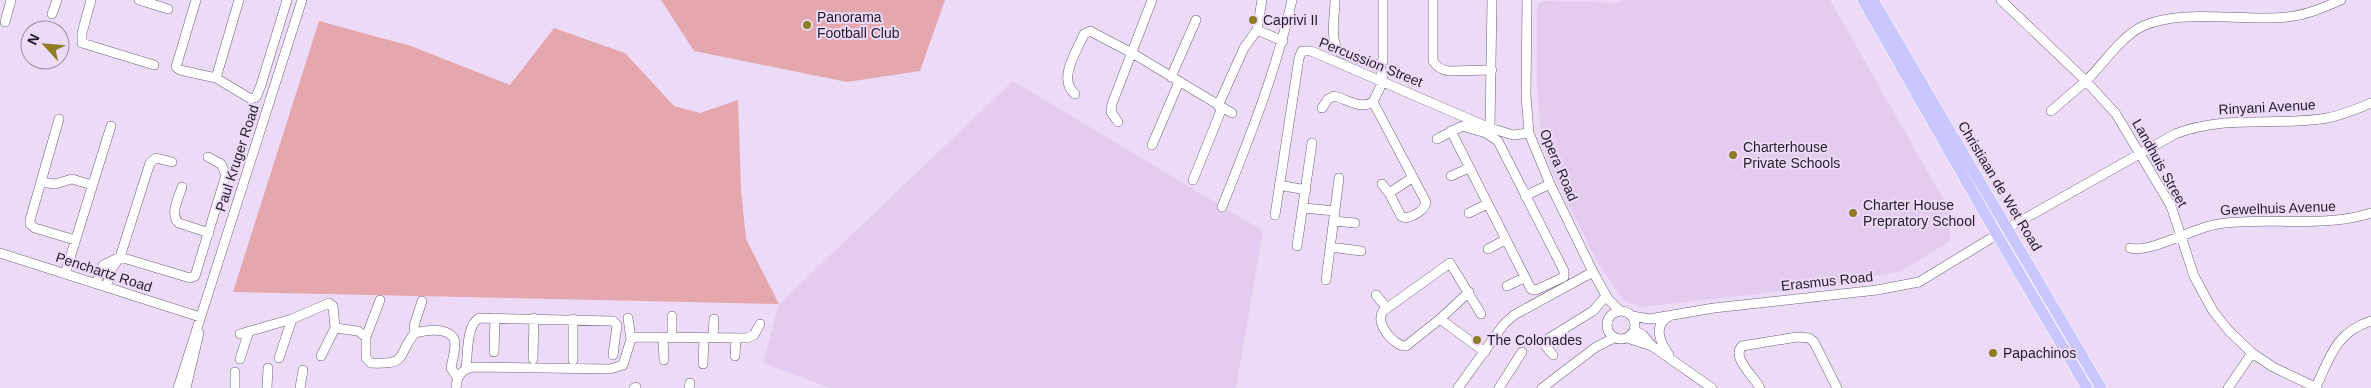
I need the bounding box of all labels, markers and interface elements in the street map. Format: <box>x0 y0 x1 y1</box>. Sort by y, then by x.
place label: Panorama Football Club <box>817 9 900 41</box>
place label: Caprivi II <box>1263 12 1318 28</box>
marker: Caprivi II <box>1247 14 1259 26</box>
marker: Panorama Football Club <box>801 19 813 31</box>
north arrow <box>20 20 70 70</box>
text: N <box>24 31 43 47</box>
street label: Percussion Street <box>1317 34 1425 90</box>
street label: Rinyani Avenue <box>2218 96 2316 118</box>
street label: Paul Kruger Road <box>212 103 262 213</box>
street label: Landhuis Street <box>2129 116 2191 210</box>
street label: Christiaan de Wet Road <box>1955 118 2045 254</box>
street label: Opera Road <box>1537 127 1581 203</box>
place label: Charterhouse Private Schools <box>1743 139 1840 171</box>
marker: Charterhouse Private Schools <box>1727 149 1739 161</box>
place label: Charter House Prepratory School <box>1863 197 1975 229</box>
street label: Gewelhuis Avenue <box>2220 198 2336 218</box>
marker: Charter House Prepratory School <box>1847 207 1859 219</box>
street label: Penchartz Road <box>54 249 154 295</box>
street label: Erasmus Road <box>1780 268 1874 294</box>
place label: The Colonades <box>1487 332 1582 348</box>
marker: The Colonades <box>1471 334 1483 346</box>
place label: Papachinos <box>2003 345 2076 361</box>
marker: Papachinos <box>1987 347 1999 359</box>

